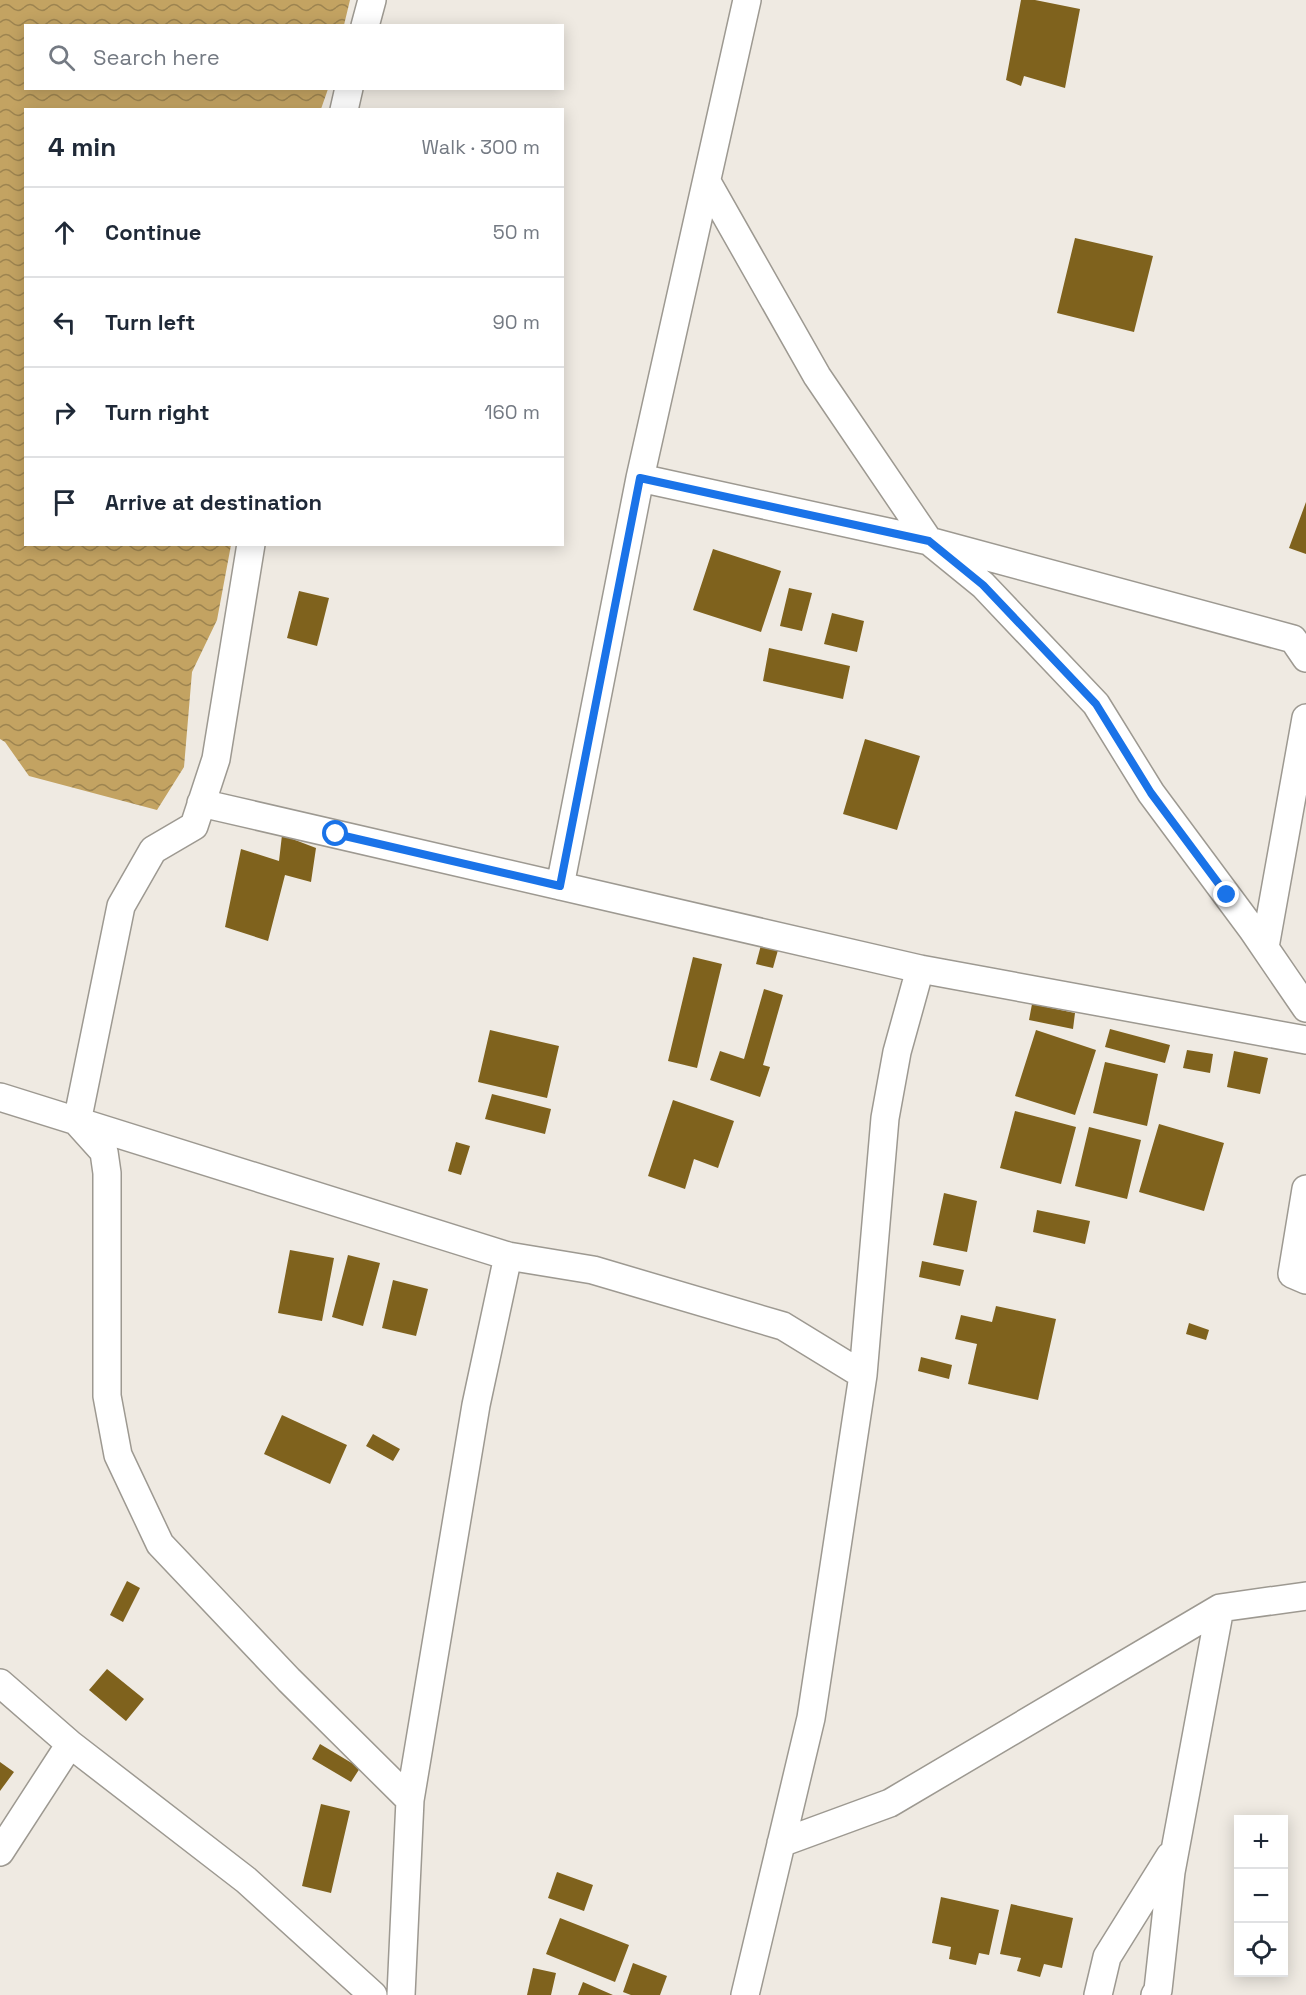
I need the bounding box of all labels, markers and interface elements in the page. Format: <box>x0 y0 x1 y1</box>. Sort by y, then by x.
search box <box>24 24 564 90</box>
icon: search <box>45 41 78 74</box>
text: Search here <box>93 43 220 71</box>
text: 4 min <box>48 130 116 164</box>
text: Walk · 300 m <box>421 134 540 160</box>
icon: ahead <box>48 216 81 249</box>
text: Continue <box>105 218 201 246</box>
text: 50 m <box>493 219 540 245</box>
icon: left <box>48 306 81 339</box>
text: Turn left <box>105 308 195 336</box>
text: 90 m <box>493 309 540 335</box>
icon: right <box>48 396 81 429</box>
text: Turn right <box>105 398 210 426</box>
text: 160 m <box>484 399 540 425</box>
icon: arrive <box>48 486 81 519</box>
text: Arrive at destination <box>105 488 322 516</box>
route start <box>322 820 348 846</box>
route end <box>1213 881 1239 907</box>
map controls <box>1234 1815 1288 1977</box>
button: + <box>1234 1815 1288 1869</box>
button: − <box>1234 1869 1288 1923</box>
button: locate <box>1234 1923 1288 1977</box>

